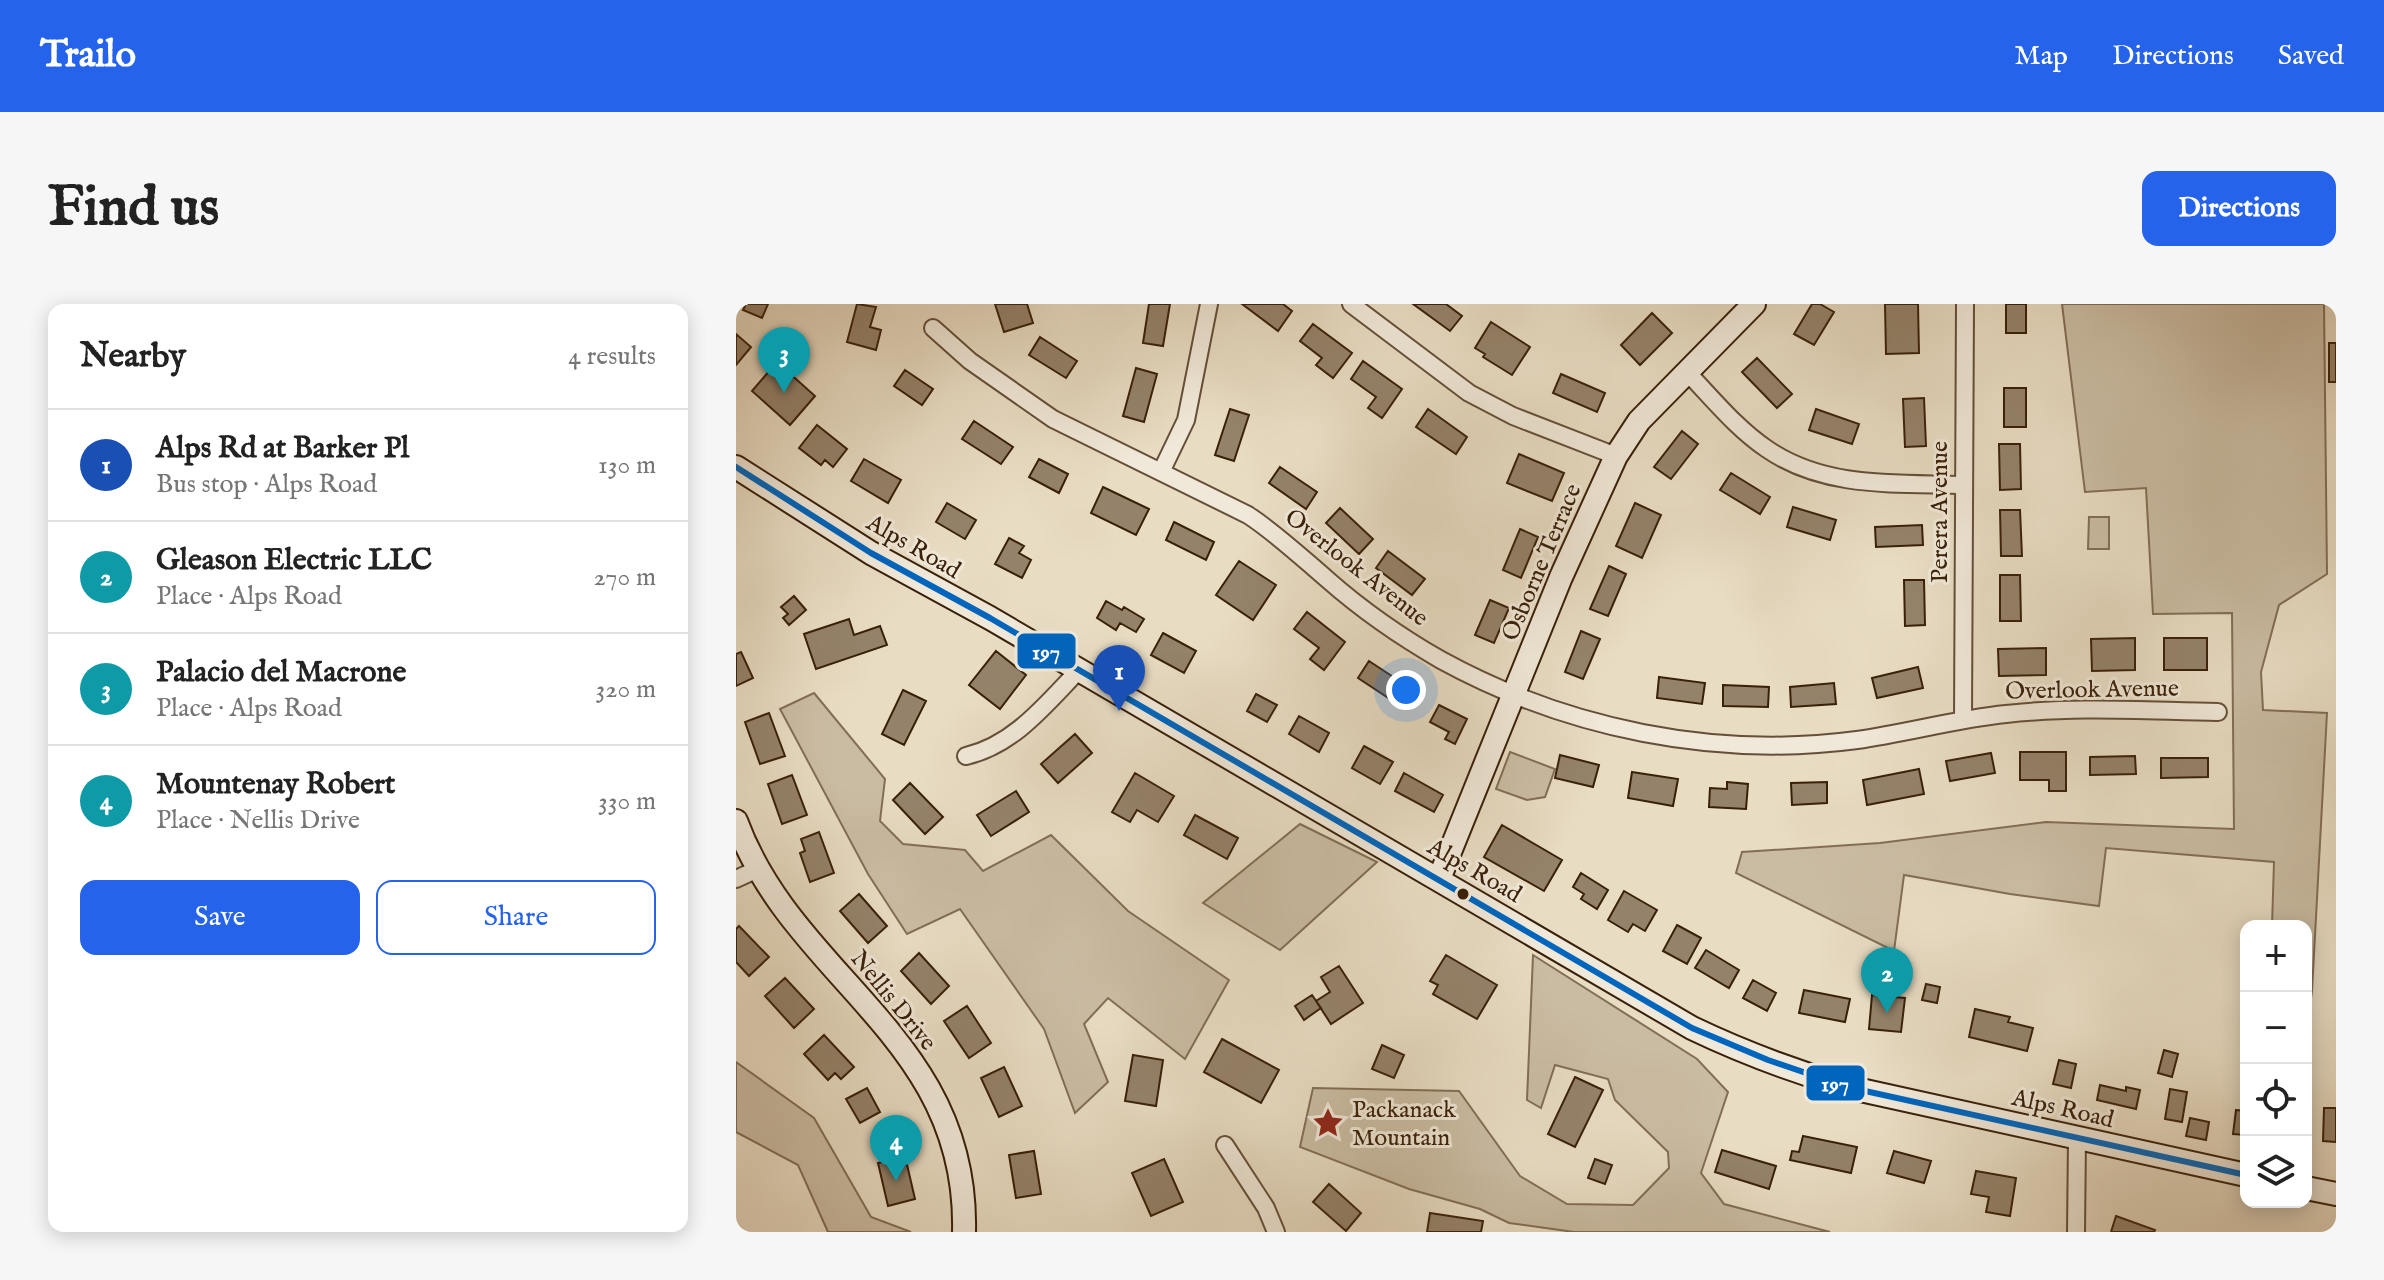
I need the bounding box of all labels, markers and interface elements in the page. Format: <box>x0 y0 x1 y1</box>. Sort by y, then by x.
text: Trailo <box>40 32 136 80</box>
text: Map <box>2014 39 2068 74</box>
text: Directions <box>2112 39 2234 74</box>
text: Saved <box>2278 39 2344 74</box>
button: Directions <box>2142 171 2336 246</box>
text: Find us <box>48 173 219 244</box>
pin: 3 <box>758 327 810 393</box>
text: Nearby <box>80 335 186 378</box>
text: 4 results <box>568 340 656 373</box>
text: Alps Rd at Barker Pl <box>156 430 409 468</box>
street label: Perera Avenue <box>1925 441 1956 583</box>
text: 1 <box>101 449 111 482</box>
text: 130 m <box>598 449 656 482</box>
text: Bus stop · Alps Road <box>156 468 377 501</box>
street label: Osborne Terrace <box>1495 479 1589 646</box>
street label: Overlook Avenue <box>1278 502 1434 634</box>
street label: Alps Road <box>860 507 966 587</box>
text: Gleason Electric LLC <box>156 542 432 580</box>
text: 2 <box>100 561 112 594</box>
text: 270 m <box>593 561 656 594</box>
text: Place · Alps Road <box>156 580 342 613</box>
line badge: 197 <box>1016 632 1077 670</box>
text: 197 <box>1032 639 1060 667</box>
pin: 1 <box>1093 645 1145 711</box>
text: Palacio del Macrone <box>156 654 406 692</box>
your location <box>1386 670 1426 710</box>
text: 3 <box>101 673 111 706</box>
text: 320 m <box>596 673 656 706</box>
street label: Overlook Avenue <box>2005 673 2179 708</box>
text: Place · Alps Road <box>156 692 342 725</box>
text: Mountenay Robert <box>156 766 395 804</box>
text: 4 <box>100 785 112 818</box>
text: 330 m <box>598 785 656 818</box>
text: Place · Nellis Drive <box>156 804 360 837</box>
street label: Alps Road <box>1421 831 1527 911</box>
button: Save <box>80 880 360 955</box>
button: Share <box>376 880 656 955</box>
unlabelled marker <box>1455 886 1471 902</box>
map controls <box>2240 920 2312 1208</box>
button: + <box>2240 920 2312 992</box>
street label: Nellis Drive <box>843 944 943 1057</box>
pin: 2 <box>1861 947 1913 1013</box>
button: − <box>2240 992 2312 1064</box>
line badge: 197 <box>1805 1064 1866 1102</box>
button: locate <box>2240 1064 2312 1136</box>
text: 197 <box>1821 1071 1849 1099</box>
street label: Alps Road <box>2008 1082 2117 1136</box>
place label: Packanack Mountain <box>1352 1095 1456 1154</box>
place icon: Packanack Mountain <box>1311 1106 1345 1140</box>
pin: 4 <box>870 1115 922 1181</box>
button: layers <box>2240 1136 2312 1208</box>

